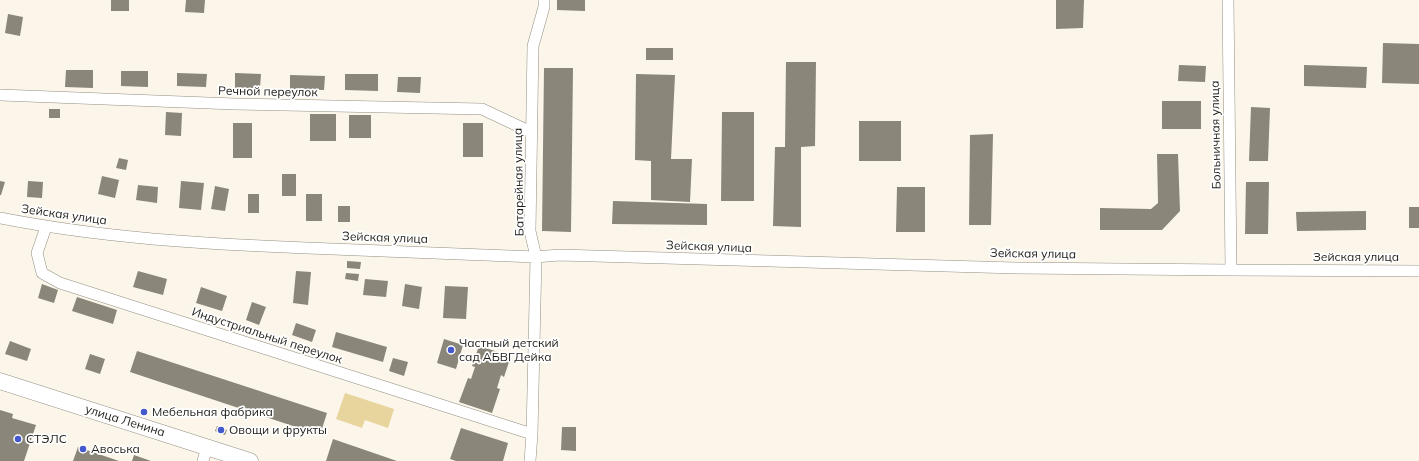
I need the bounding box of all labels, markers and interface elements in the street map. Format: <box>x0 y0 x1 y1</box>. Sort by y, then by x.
street label: Больничная улица <box>1208 80 1224 190</box>
street label: Речной переулок <box>218 84 318 100</box>
street label: Батарейная улица <box>511 128 527 236</box>
street label: Зейская улица <box>20 202 108 228</box>
street label: Зейская улица <box>342 229 428 247</box>
street label: Зейская улица <box>666 238 752 256</box>
street label: Зейская улица <box>990 246 1076 262</box>
street label: Зейская улица <box>1313 250 1399 264</box>
street label: Индустриальный переулок <box>190 305 344 367</box>
place label: Частный детский сад АБВГДейка <box>459 336 559 364</box>
marker: Частный детский сад АБВГДейка <box>446 345 456 355</box>
street label: улица Ленина <box>83 402 167 440</box>
place label: Мебельная фабрика <box>152 405 273 419</box>
marker: Мебельная фабрика <box>139 407 149 417</box>
place label: Овощи и фрукты <box>229 423 327 437</box>
marker: Овощи и фрукты <box>216 425 226 435</box>
place label: СТЭЛС <box>26 432 67 446</box>
marker: СТЭЛС <box>13 434 23 444</box>
place label: Авоська <box>91 442 140 456</box>
marker: Авоська <box>78 444 88 454</box>

